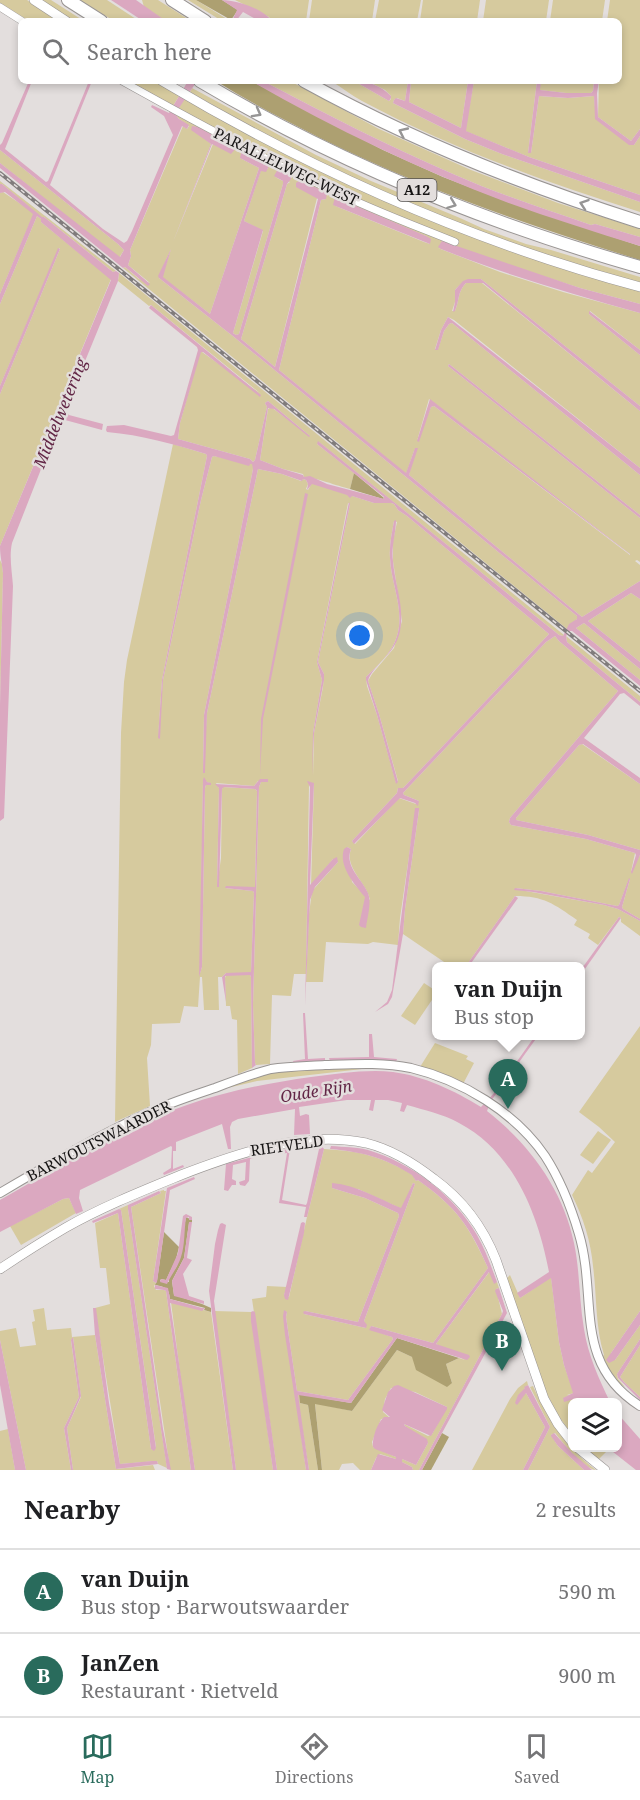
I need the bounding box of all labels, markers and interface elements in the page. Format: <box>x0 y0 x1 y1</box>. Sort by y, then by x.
search box <box>18 18 622 84</box>
icon: search <box>39 35 72 68</box>
text: Search here <box>87 36 212 66</box>
one-way arrow <box>251 105 261 117</box>
street label: PARALLELWEG-WEST <box>211 122 362 210</box>
one-way arrow <box>399 127 410 139</box>
road number: A12 <box>398 179 436 201</box>
one-way arrow <box>446 197 457 210</box>
one-way arrow <box>579 198 590 211</box>
water label: Middelwetering <box>28 354 92 472</box>
your location <box>345 621 374 650</box>
popup <box>432 962 585 1040</box>
text: van Duijn <box>454 973 563 1003</box>
text: Bus stop <box>454 1003 534 1030</box>
pin: A <box>488 1060 528 1109</box>
water label: Oude Rijn <box>278 1074 354 1108</box>
street label: BARWOUTSWAARDER <box>23 1095 174 1185</box>
street label: RIETVELD <box>249 1130 325 1160</box>
pin: B <box>482 1322 522 1371</box>
map controls <box>568 1398 622 1452</box>
button: layers <box>568 1398 622 1452</box>
text: Nearby <box>24 1491 120 1527</box>
text: 2 results <box>536 1496 616 1523</box>
text: van Duijn <box>81 1563 189 1593</box>
text: A <box>36 1578 51 1605</box>
text: 590 m <box>558 1578 616 1605</box>
text: Bus stop · Barwoutswaarder <box>81 1593 349 1620</box>
text: JanZen <box>81 1647 160 1677</box>
text: B <box>37 1662 50 1689</box>
text: 900 m <box>558 1662 616 1689</box>
text: Restaurant · Rietveld <box>81 1677 278 1704</box>
tab: Map <box>80 1730 114 1788</box>
tab: Directions <box>275 1730 353 1788</box>
tab: Saved <box>514 1730 560 1788</box>

